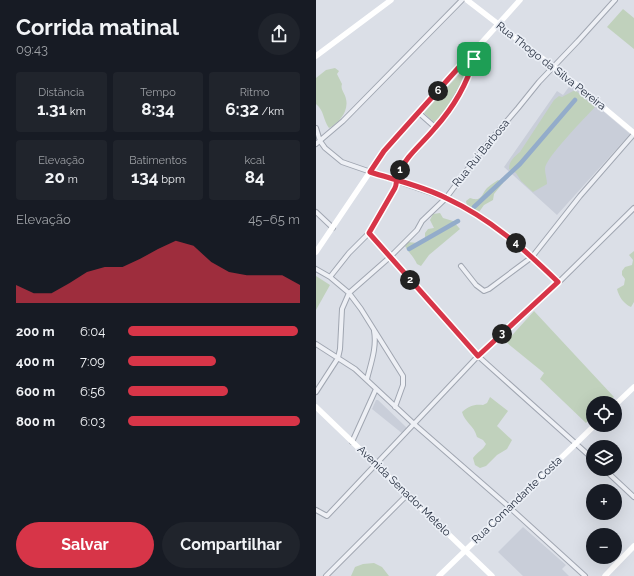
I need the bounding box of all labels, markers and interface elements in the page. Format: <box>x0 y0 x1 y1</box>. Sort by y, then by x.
button: share <box>258 13 300 55</box>
text: Corrida matinal <box>16 14 179 40</box>
street label: Rua Thogo da Silva Pereira <box>494 19 608 113</box>
text: 09:43 <box>16 42 48 57</box>
pin <box>457 42 491 76</box>
icon: arrive <box>463 48 485 70</box>
pin: 6 <box>428 81 448 101</box>
text: 6 <box>435 84 441 97</box>
text: Distância <box>38 86 84 99</box>
text: Tempo <box>140 86 176 99</box>
text: Ritmo <box>240 86 270 99</box>
text: 1.31 <box>37 99 67 119</box>
text: 8:34 <box>141 99 175 119</box>
text: 6:32 <box>225 99 259 119</box>
text: km <box>67 105 86 118</box>
text: /km <box>259 105 284 118</box>
street label: Rua Rui Barbosa <box>450 117 512 189</box>
text: Elevação <box>38 154 84 167</box>
text: Batimentos <box>129 154 187 167</box>
text: kcal <box>244 154 265 167</box>
pin: 1 <box>390 160 410 180</box>
text: 1 <box>397 163 403 176</box>
text: 20 <box>45 167 65 187</box>
text: 134 <box>131 167 159 187</box>
text: 84 <box>245 167 265 187</box>
text: m <box>65 173 78 186</box>
text: bpm <box>159 173 185 186</box>
text: Elevação <box>16 212 71 227</box>
text: 45–65 m <box>248 212 300 227</box>
pin: 4 <box>506 233 526 253</box>
text: 4 <box>513 236 519 249</box>
pin: 2 <box>400 270 420 290</box>
text: 2 <box>407 273 413 286</box>
text: 200 m <box>16 324 55 339</box>
text: 6:04 <box>80 324 105 339</box>
pin: 3 <box>492 324 512 344</box>
text: 3 <box>499 327 505 340</box>
text: 400 m <box>16 354 55 369</box>
text: 7:09 <box>80 354 105 369</box>
text: 600 m <box>16 384 55 399</box>
text: 6:56 <box>80 384 105 399</box>
map controls <box>586 396 622 564</box>
button: locate <box>586 396 622 432</box>
text: 800 m <box>16 414 55 429</box>
text: 6:03 <box>80 414 105 429</box>
button: layers <box>586 440 622 476</box>
street label: Avenida Senador Metelo <box>355 443 454 539</box>
street label: Rua Comandante Costa <box>469 454 565 546</box>
button: + <box>586 484 622 520</box>
button: Salvar <box>16 522 154 568</box>
button: Compartilhar <box>162 522 300 568</box>
button: − <box>586 528 622 564</box>

